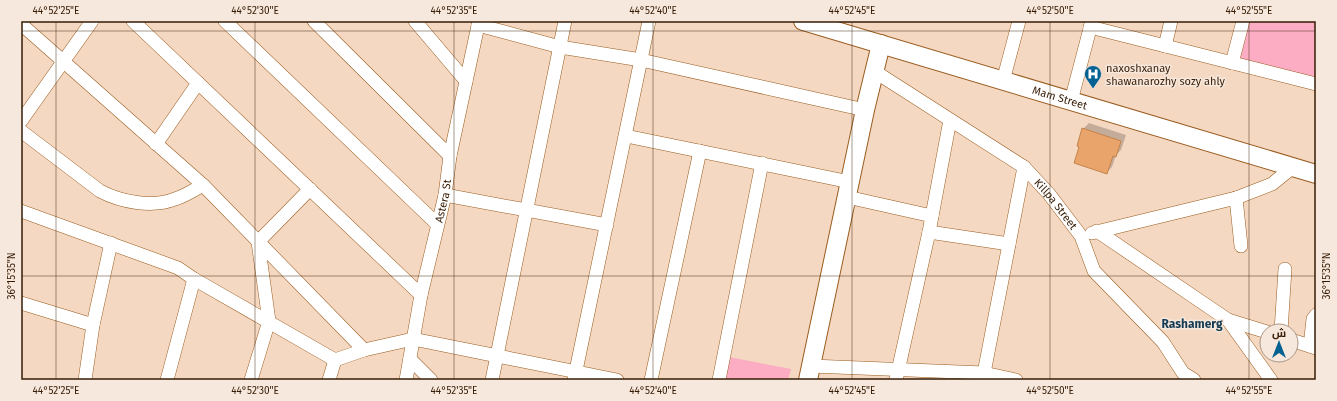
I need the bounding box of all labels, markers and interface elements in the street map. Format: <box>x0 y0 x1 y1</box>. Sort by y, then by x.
text: 44°52'25"E <box>33 5 79 17</box>
text: 44°52'30"E <box>231 5 279 17</box>
text: 44°52'35"E <box>431 5 477 17</box>
text: 44°52'40"E <box>629 5 677 17</box>
text: 44°52'45"E <box>829 5 875 17</box>
text: 44°52'50"E <box>1026 5 1074 17</box>
text: 44°52'55"E <box>1226 5 1272 17</box>
place label: naxoshxanay shawanarozhy sozy ahly <box>1106 62 1226 88</box>
hospital icon: naxoshxanay shawanarozhy sozy ahly <box>1083 64 1103 89</box>
street label: Mam Street <box>1031 83 1089 112</box>
street label: Killpa Street <box>1032 176 1080 232</box>
street label: Astera St <box>432 178 453 224</box>
text: 36°15'35"N <box>6 252 18 300</box>
text: 36°15'35"N <box>1321 252 1333 300</box>
district label: Rashamerg <box>1161 317 1223 331</box>
north arrow <box>1259 323 1299 363</box>
text: ش <box>1272 327 1286 340</box>
text: 44°52'25"E <box>33 385 79 397</box>
text: 44°52'30"E <box>231 385 279 397</box>
text: 44°52'35"E <box>431 385 477 397</box>
text: 44°52'40"E <box>629 385 677 397</box>
text: 44°52'45"E <box>829 385 875 397</box>
text: 44°52'50"E <box>1026 385 1074 397</box>
text: 44°52'55"E <box>1226 385 1272 397</box>

